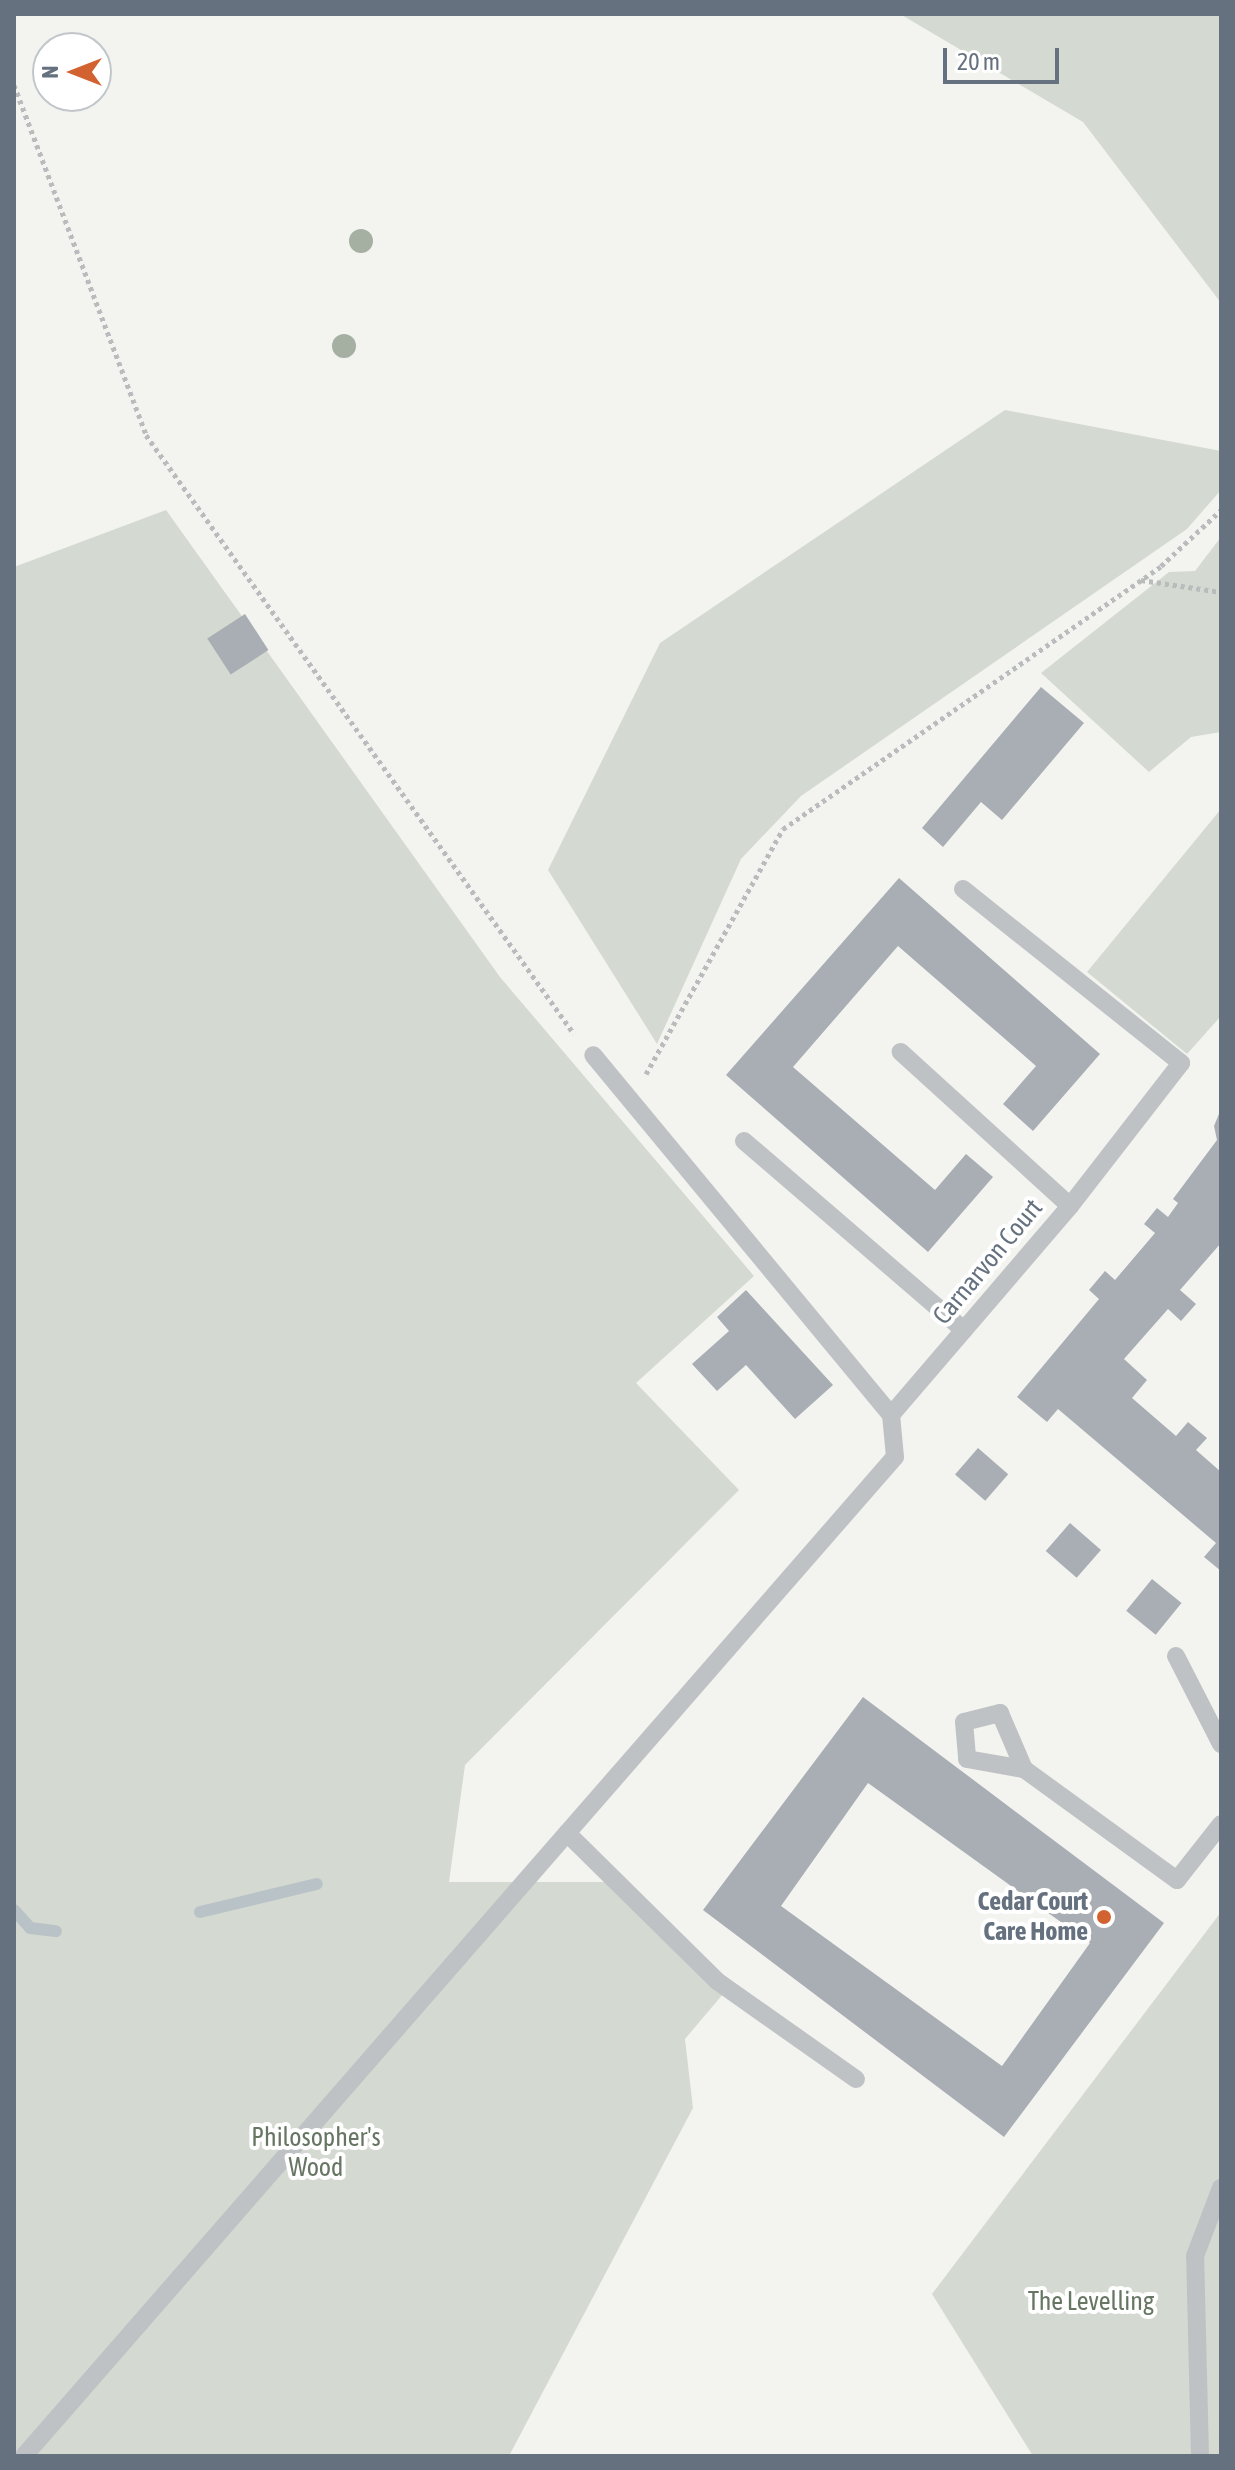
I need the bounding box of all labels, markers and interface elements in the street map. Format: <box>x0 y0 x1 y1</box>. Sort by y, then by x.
north arrow <box>32 32 112 112</box>
scale bar <box>947 32 1063 82</box>
text: 20 m <box>957 48 1000 75</box>
text: N <box>37 66 63 79</box>
street label: Carnarvon Court <box>927 1193 1049 1331</box>
place label: Cedar Court Care Home <box>978 1886 1088 1948</box>
marker: Cedar Court Care Home <box>1095 1908 1113 1926</box>
park label: Philosopher's Wood <box>251 2122 381 2184</box>
park label: The Levelling <box>1028 2286 1154 2318</box>

